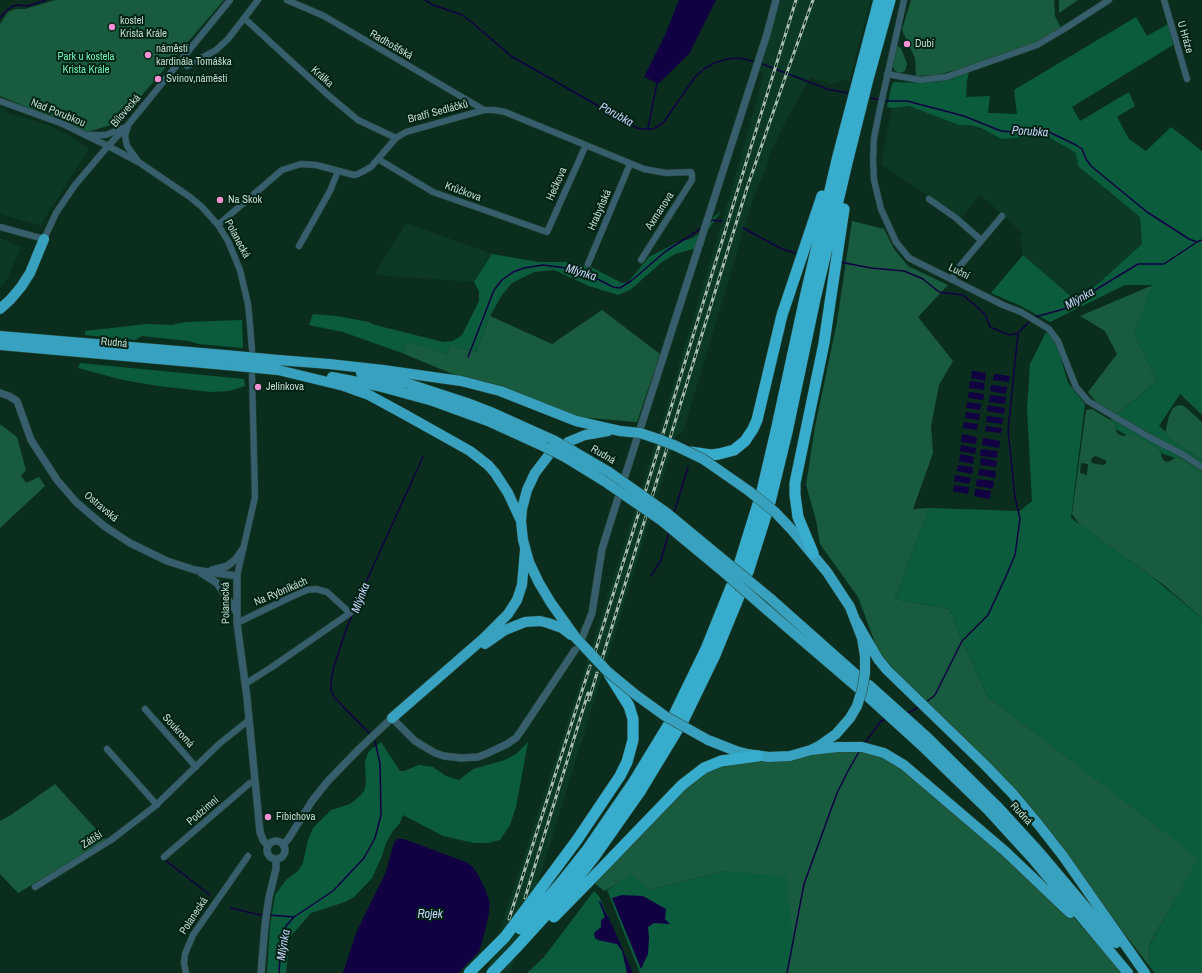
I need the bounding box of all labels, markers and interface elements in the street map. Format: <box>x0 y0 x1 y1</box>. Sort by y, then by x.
place label: kostel Krista Krále <box>120 14 167 40</box>
street label: U Hráze <box>1174 19 1196 55</box>
marker: kostel Krista Krále <box>107 22 117 32</box>
street label: Radhošťská <box>367 27 415 63</box>
place label: Dubí <box>915 37 934 51</box>
marker: Dubí <box>902 39 912 49</box>
place label: náměstí kardinála Tomáška <box>156 42 232 68</box>
park label: Park u kostela Krista Krále <box>57 50 115 76</box>
marker: náměstí kardinála Tomáška <box>143 50 153 60</box>
street label: Králka <box>308 64 336 90</box>
place label: Svinov,náměstí <box>166 72 228 86</box>
marker: Svinov,náměstí <box>153 74 163 84</box>
street label: Bílovecká <box>108 92 144 130</box>
street label: Nad Porubkou <box>29 96 87 130</box>
street label: Bratří Sedláčků <box>407 98 469 126</box>
water label: Porubka <box>596 100 636 130</box>
water label: Porubka <box>1011 124 1049 140</box>
street label: Hečkova <box>544 165 570 203</box>
street label: Krůčkova <box>443 179 483 205</box>
street label: Hrabyňská <box>586 188 614 232</box>
street label: Axmanova <box>643 190 677 232</box>
place label: Na Skok <box>228 193 262 207</box>
marker: Na Skok <box>215 195 225 205</box>
street label: Polanecká <box>221 217 253 261</box>
street label: Luční <box>946 261 972 283</box>
water label: Mlýnka <box>564 262 598 284</box>
water label: Mlýnka <box>1063 285 1097 313</box>
street label: Rudná <box>100 335 128 351</box>
place label: Jelínkova <box>266 380 304 394</box>
marker: Jelínkova <box>253 382 263 392</box>
street label: Rudná <box>588 442 618 468</box>
street label: Ostravská <box>81 489 121 525</box>
street label: Na Rybníkách <box>252 575 310 609</box>
water label: Mlýnka <box>349 581 373 615</box>
street label: Polanecká <box>219 582 233 624</box>
street label: Soukromá <box>159 711 197 751</box>
street label: Podzimní <box>184 794 222 828</box>
street label: Rudná <box>1007 800 1035 828</box>
place label: Fibichova <box>276 810 316 824</box>
marker: Fibichova <box>263 812 273 822</box>
street label: Zátiší <box>79 828 105 852</box>
street label: Polanecká <box>177 895 211 937</box>
water label: Rojek <box>417 908 443 922</box>
water label: Mlýnka <box>274 928 294 962</box>

